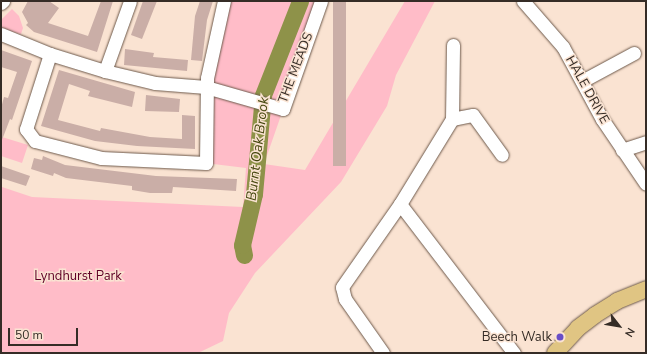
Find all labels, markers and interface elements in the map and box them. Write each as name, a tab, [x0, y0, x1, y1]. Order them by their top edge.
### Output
street label: THE MEADS	[275, 31, 317, 105]
street label: HALE DRIVE	[562, 53, 612, 127]
water label: Burnt Oak Brook	[243, 96, 273, 202]
park label: Lyndhurst Park	[34, 268, 122, 284]
north arrow	[599, 306, 639, 346]
scale bar	[10, 320, 80, 346]
text: N	[621, 325, 638, 340]
text: 50 m	[15, 327, 43, 343]
place label: Beech Walk	[482, 329, 552, 345]
marker: Beech Walk	[555, 332, 565, 342]

